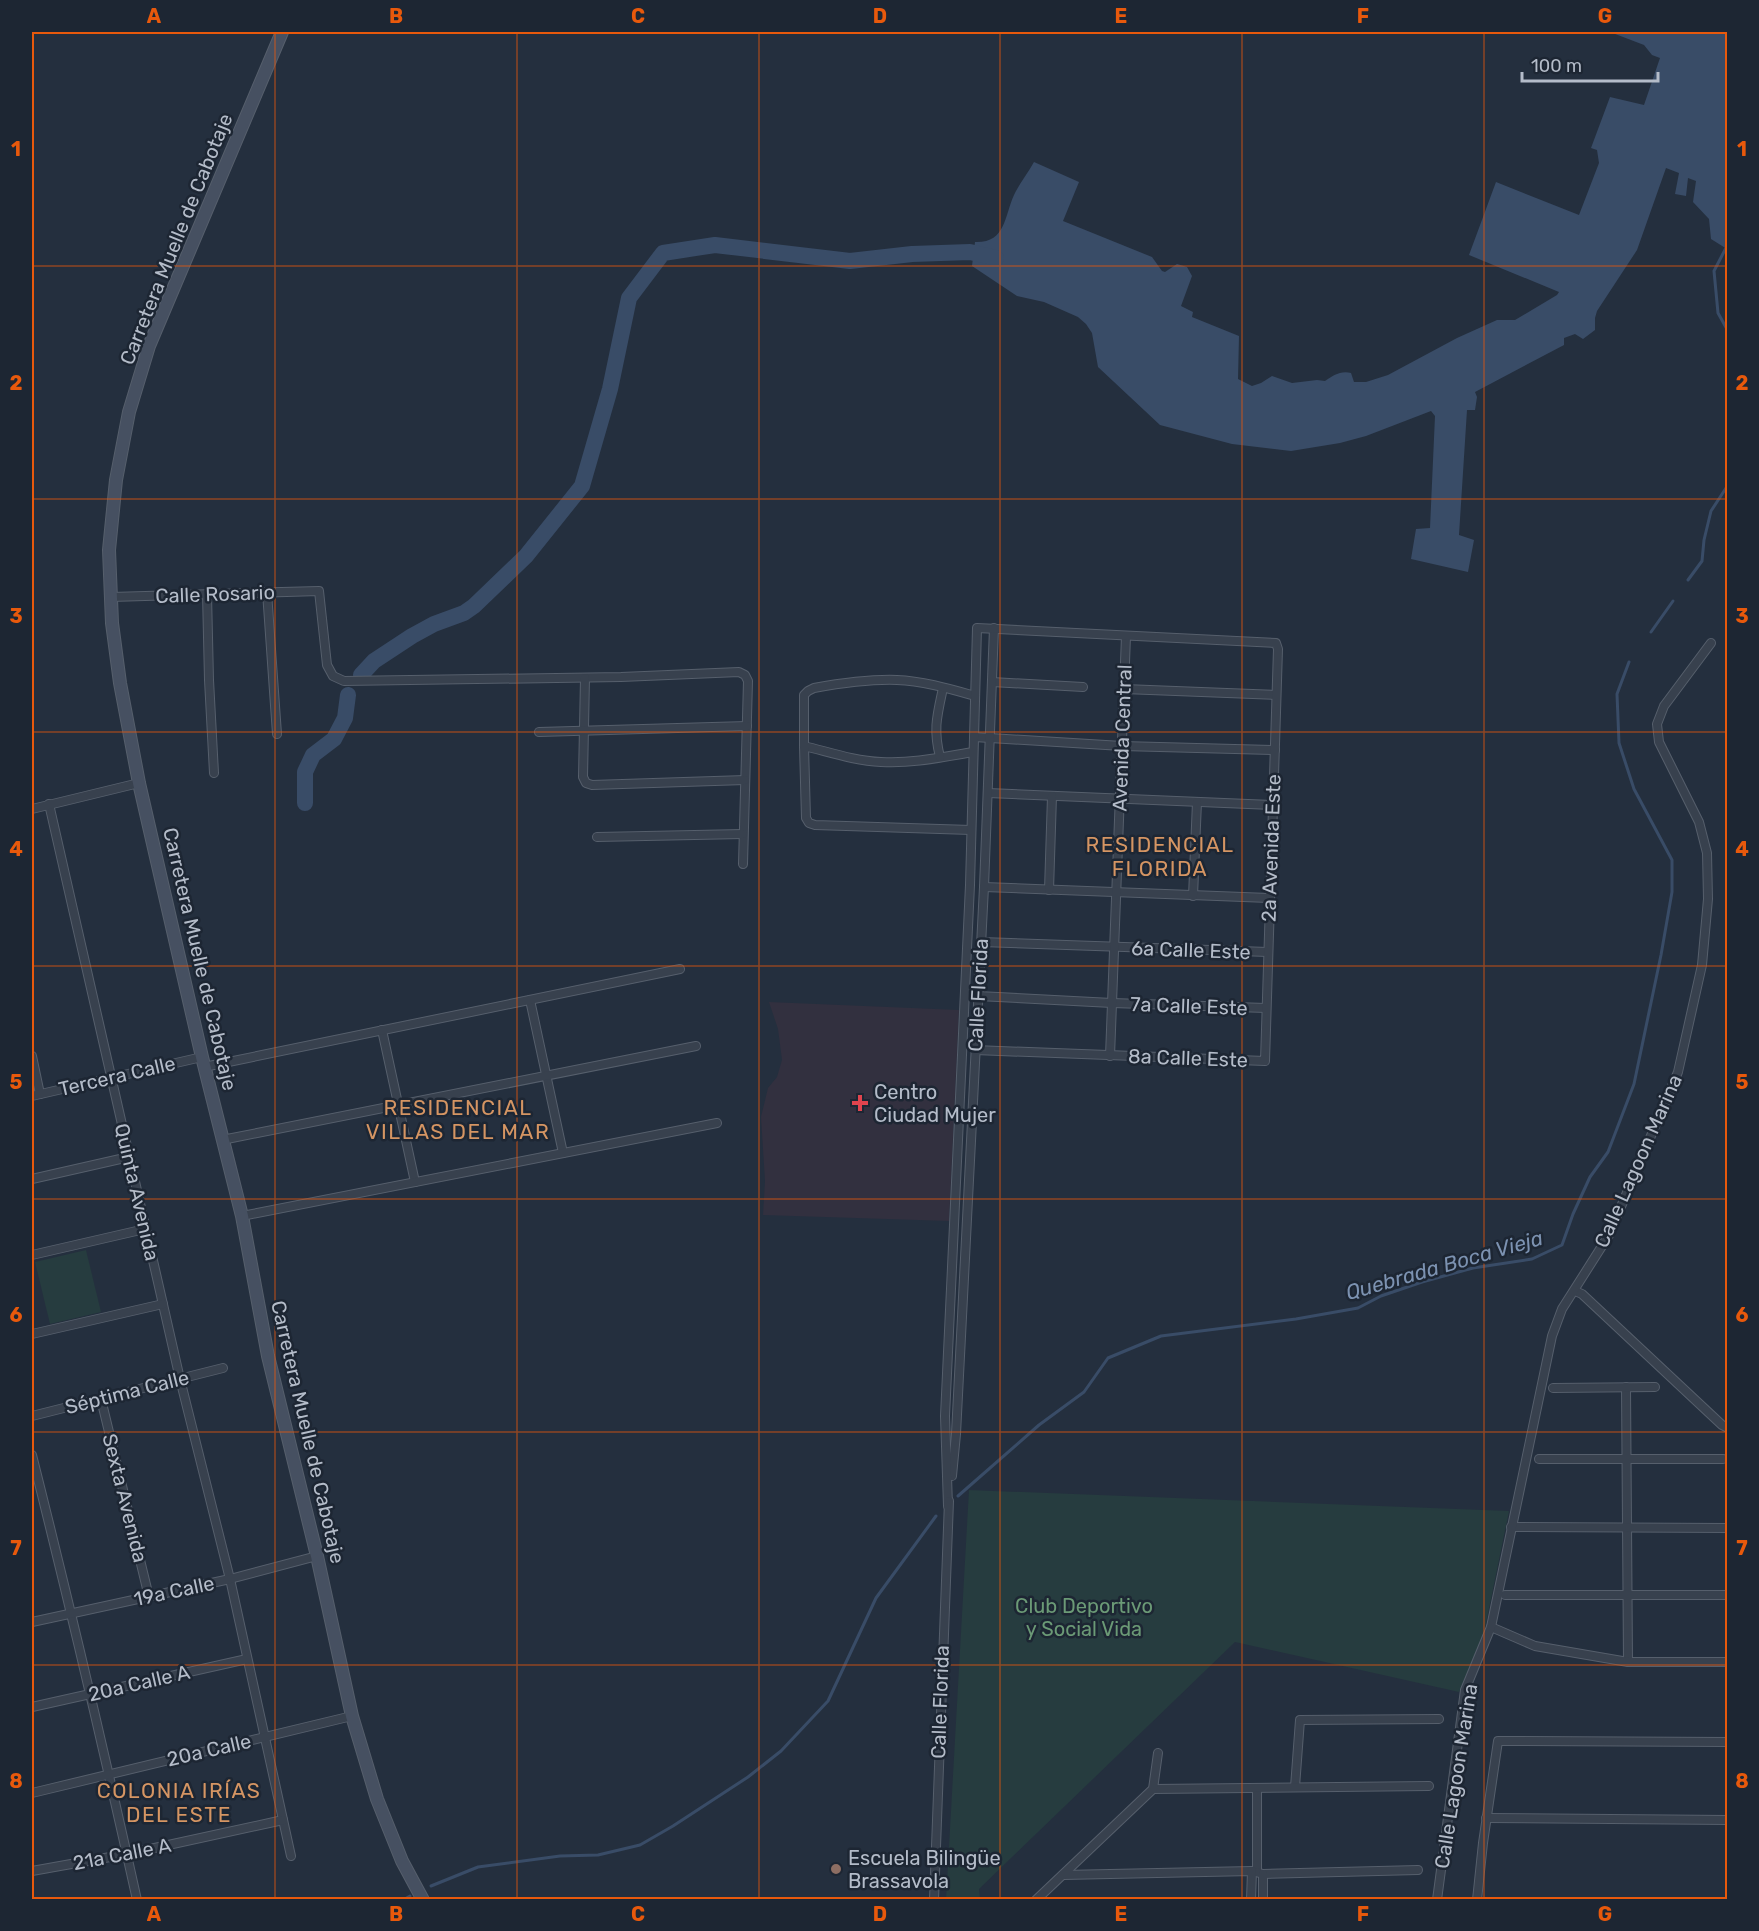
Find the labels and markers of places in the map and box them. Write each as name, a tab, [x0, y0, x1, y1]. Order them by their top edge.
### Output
place label: Centro Ciudad Mujer	[874, 1080, 996, 1127]
marker: Centro Ciudad Mujer	[851, 1094, 869, 1112]
place label: Escuela Bilingüe Brassavola	[848, 1846, 1001, 1893]
marker: Escuela Bilingüe Brassavola	[829, 1862, 843, 1876]

